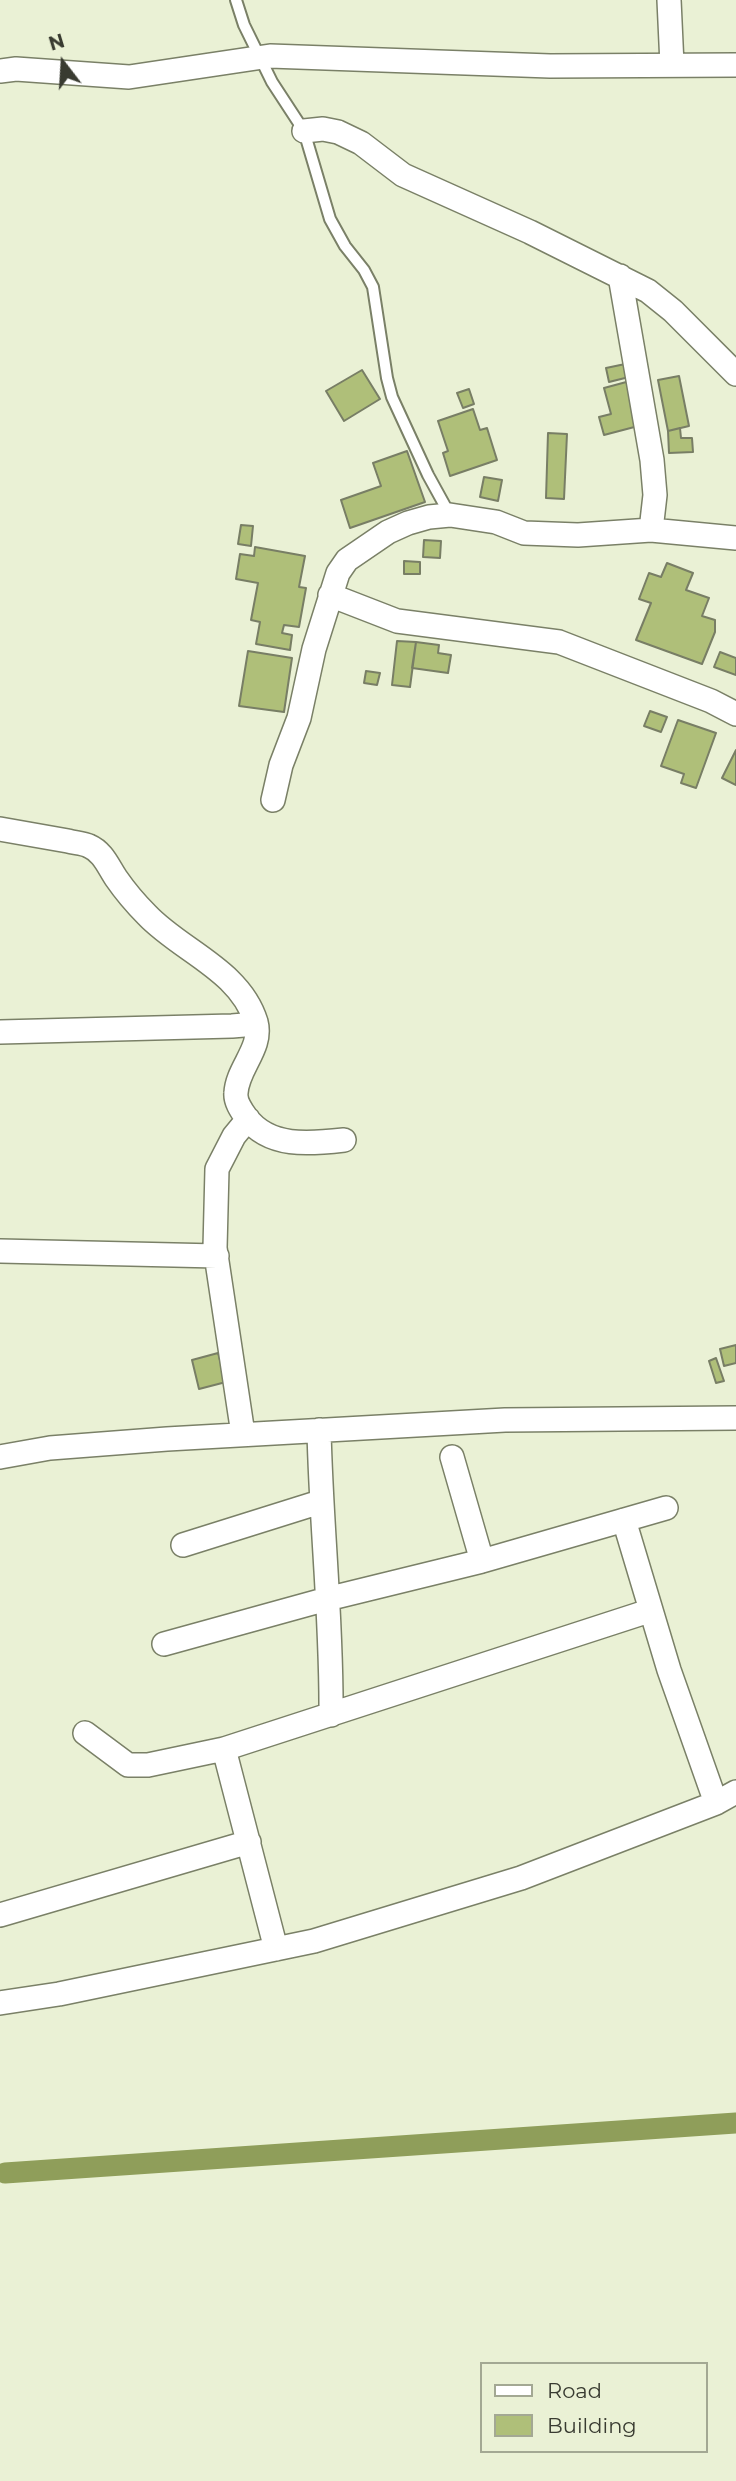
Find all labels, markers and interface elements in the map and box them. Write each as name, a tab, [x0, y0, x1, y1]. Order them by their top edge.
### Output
north arrow	[28, 28, 98, 98]
text: N	[46, 29, 67, 56]
legend	[480, 2362, 708, 2453]
text: Road	[547, 2378, 602, 2403]
text: Building	[547, 2413, 637, 2438]

